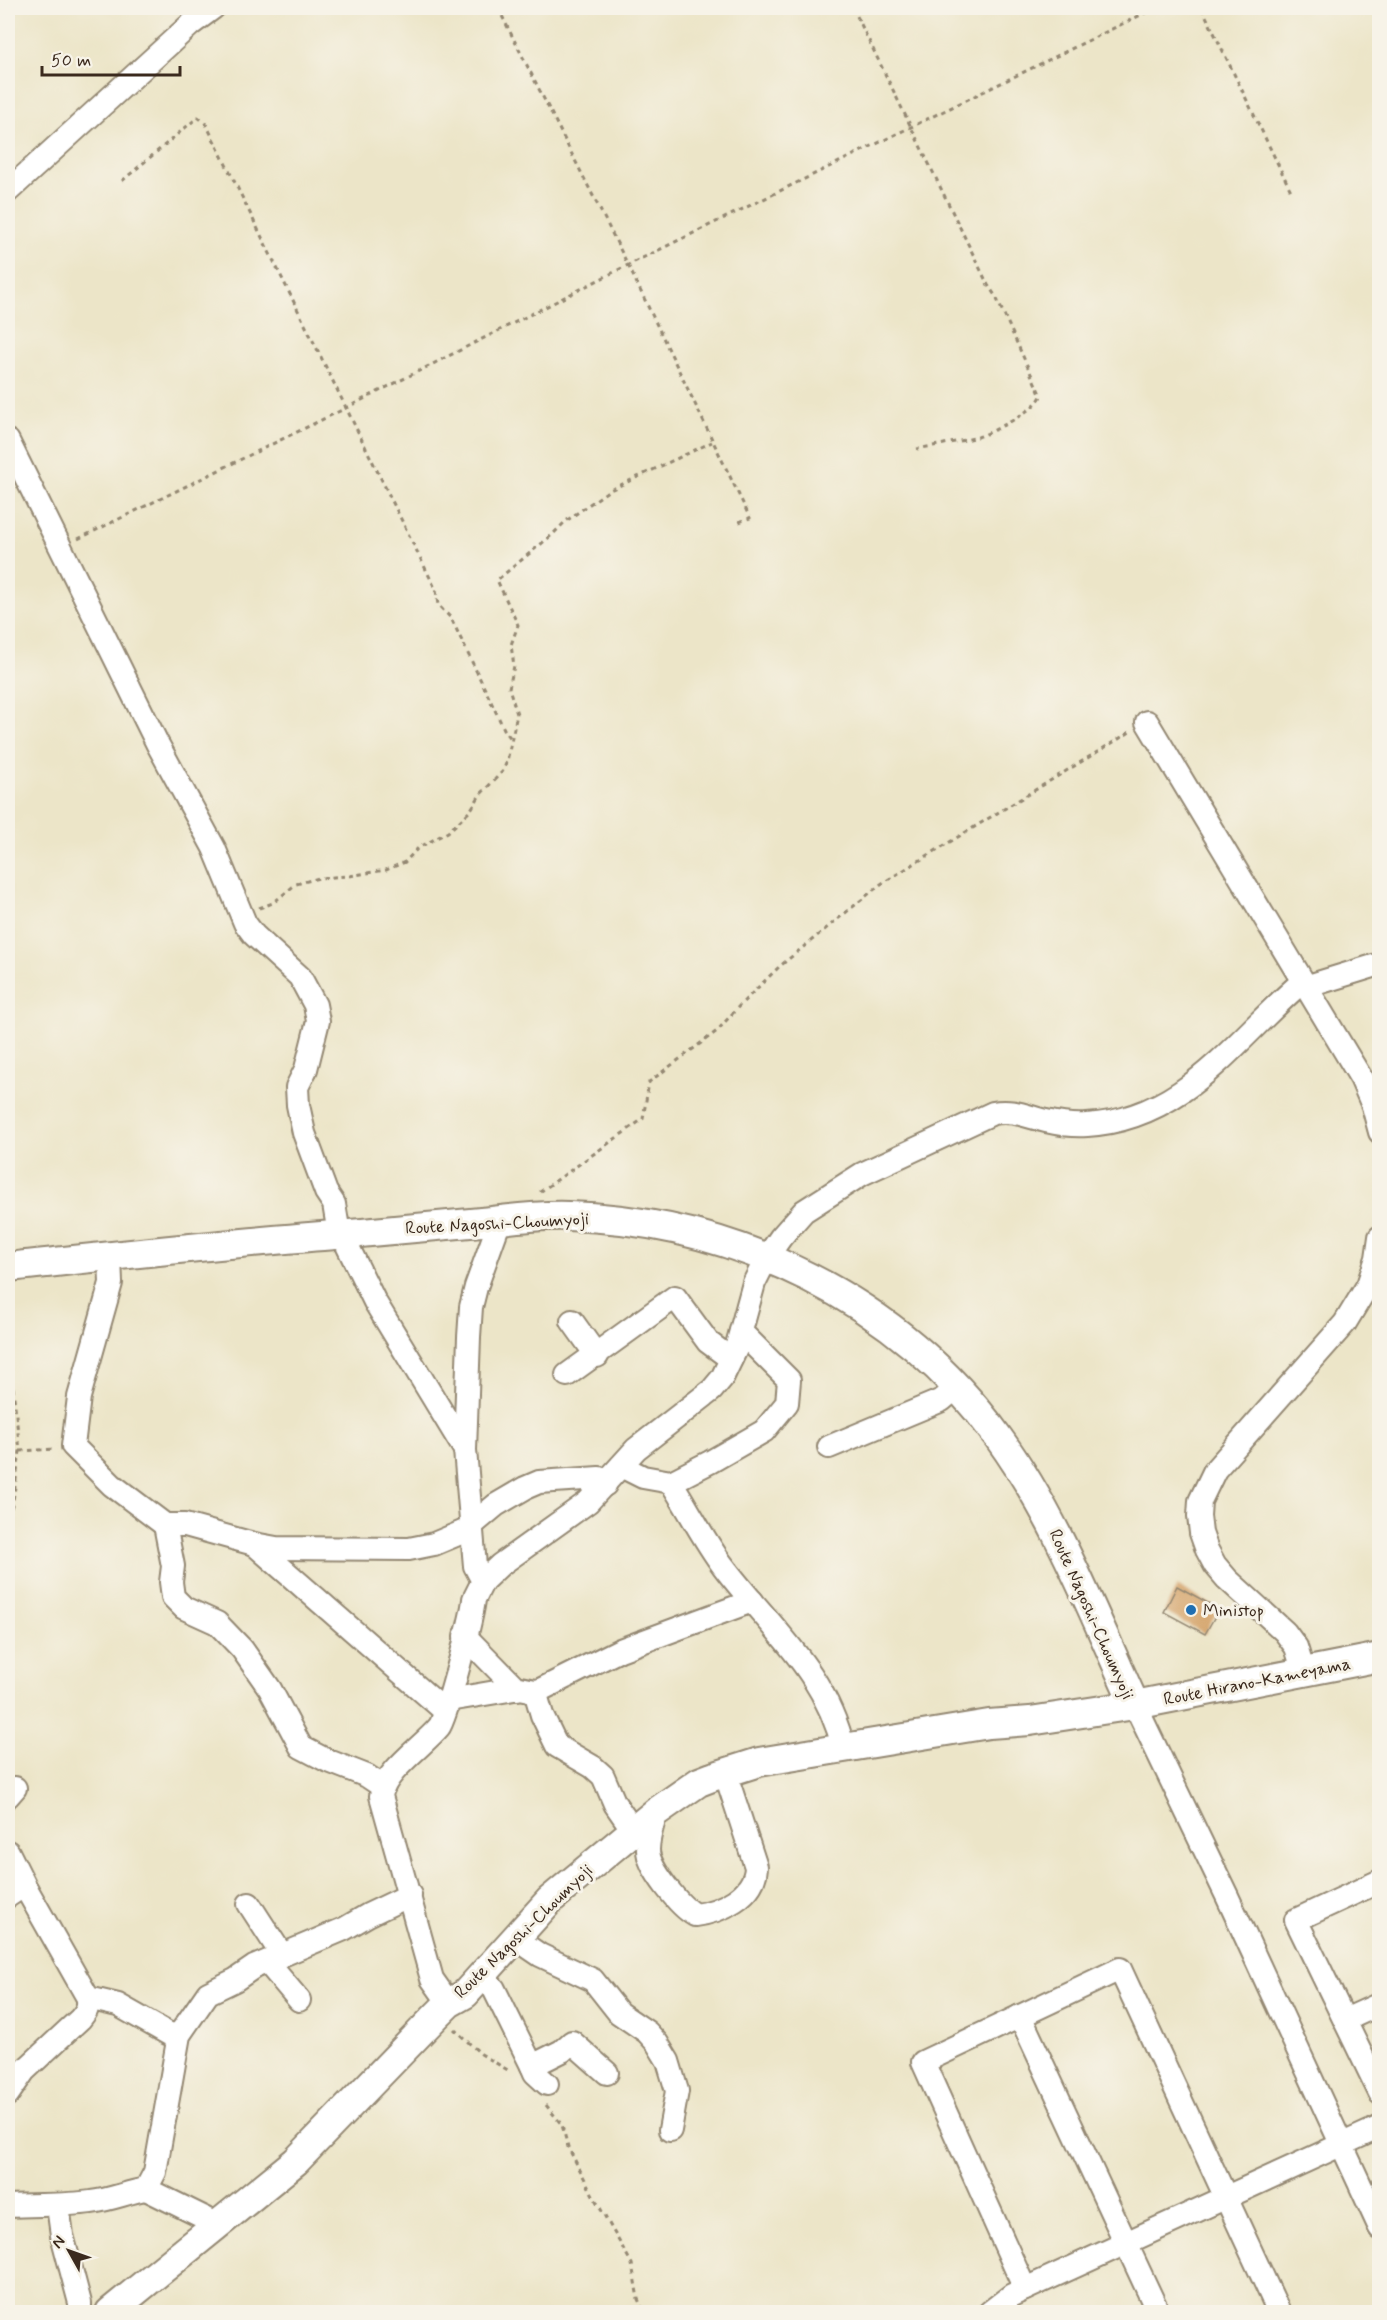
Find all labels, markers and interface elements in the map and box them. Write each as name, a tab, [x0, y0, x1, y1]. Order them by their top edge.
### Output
scale bar	[42, 39, 180, 77]
text: 50 m	[51, 49, 91, 73]
street label: Route Nagoshi-Choumyoji	[405, 1207, 590, 1241]
street label: Route Nagoshi-Choumyoji	[1043, 1525, 1139, 1703]
place label: Ministop	[1203, 1599, 1264, 1623]
marker: Ministop	[1184, 1603, 1198, 1617]
street label: Route Hirano-Kameyama	[1162, 1652, 1353, 1712]
street label: Route Nagoshi-Choumyoji	[449, 1859, 598, 2004]
north arrow	[39, 2221, 99, 2281]
text: N	[47, 2231, 70, 2253]

